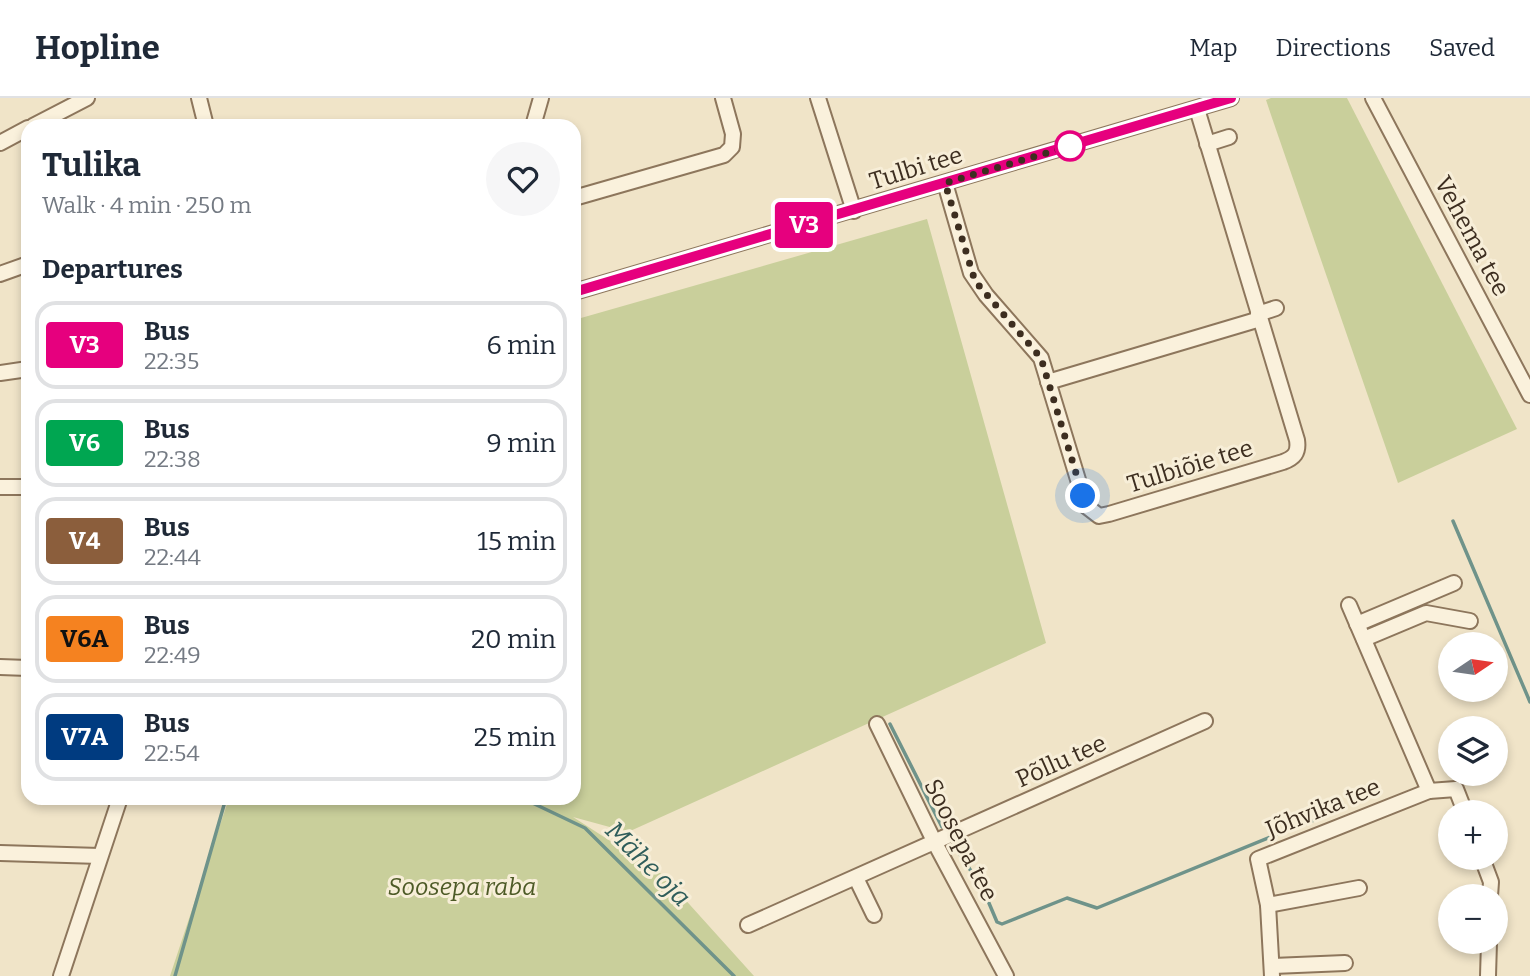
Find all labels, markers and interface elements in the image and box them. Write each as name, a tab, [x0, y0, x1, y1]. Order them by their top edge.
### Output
text: Hopline	[35, 28, 160, 68]
text: Map	[1189, 34, 1238, 62]
text: Directions	[1276, 34, 1391, 62]
text: Saved	[1429, 34, 1495, 62]
unlabelled marker	[1055, 131, 1085, 161]
street label: Tulbi tee	[866, 141, 966, 195]
button: heart	[486, 142, 560, 216]
text: Tulika	[42, 145, 141, 185]
street label: Vehema tee	[1429, 171, 1515, 301]
text: Walk · 4 min · 250 m	[42, 191, 251, 219]
line badge: V3	[772, 202, 836, 248]
text: V3	[789, 211, 819, 239]
text: Departures	[42, 254, 183, 285]
text: Bus	[144, 316, 190, 347]
text: 6 min	[487, 330, 556, 361]
text: V3	[69, 331, 100, 359]
text: 22:35	[144, 347, 199, 375]
text: Bus	[144, 414, 190, 445]
text: 9 min	[487, 428, 556, 459]
text: V6	[69, 429, 100, 457]
street label: Tulbiõie tee	[1124, 434, 1256, 498]
text: 22:38	[144, 445, 201, 473]
your location	[1065, 478, 1100, 513]
text: Bus	[144, 512, 190, 543]
text: 15 min	[477, 526, 556, 557]
text: V4	[69, 527, 100, 555]
text: 22:44	[144, 543, 201, 571]
text: Bus	[144, 610, 190, 641]
text: 20 min	[471, 624, 556, 655]
text: V6A	[60, 625, 109, 653]
north arrow	[1438, 632, 1508, 702]
map controls	[1438, 632, 1508, 954]
text: 22:49	[144, 641, 201, 669]
text: Bus	[144, 708, 190, 739]
button: layers	[1438, 716, 1508, 786]
text: 25 min	[474, 722, 556, 753]
text: V7A	[61, 723, 108, 751]
street label: Põllu tee	[1012, 729, 1110, 793]
text: 22:54	[144, 739, 200, 767]
street label: Jõhvika tee	[1261, 772, 1384, 844]
street label: Soosepa tee	[918, 774, 1004, 906]
button: +	[1438, 800, 1508, 870]
water label: Mähe oja	[599, 815, 697, 913]
park label: Soosepa raba	[388, 873, 536, 901]
button: −	[1438, 884, 1508, 954]

